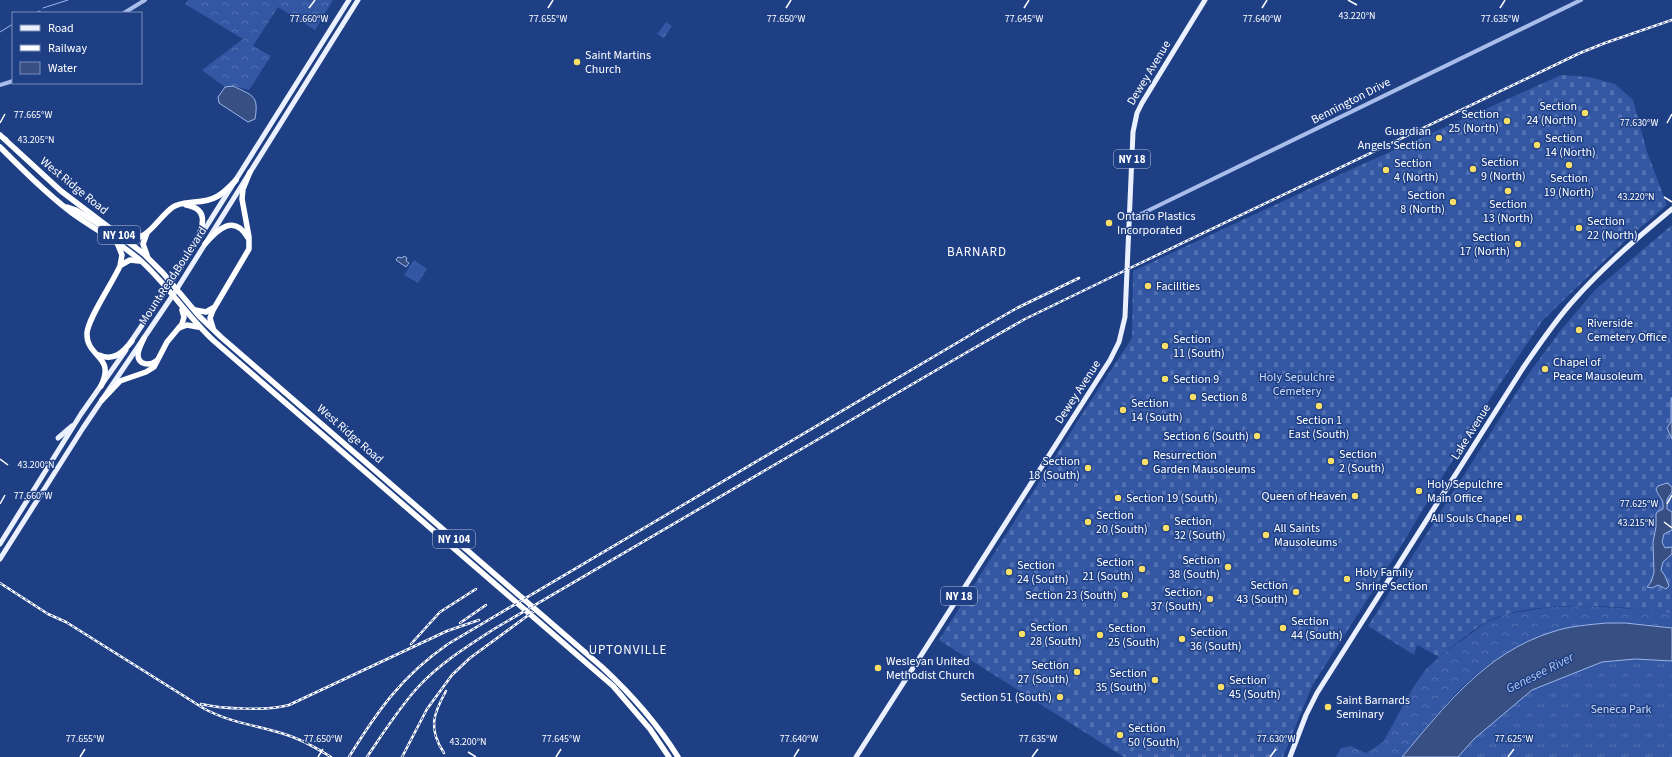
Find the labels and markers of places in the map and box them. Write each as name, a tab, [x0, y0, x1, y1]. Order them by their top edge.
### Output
place label: Saint Martins Church	[585, 47, 651, 78]
marker: Saint Martins Church	[572, 57, 582, 67]
place label: Section 24 (North)	[1526, 98, 1577, 129]
place label: Section 25 (North)	[1448, 106, 1499, 137]
marker: Section 24 (North)	[1580, 108, 1590, 118]
marker: Section 25 (North)	[1502, 116, 1512, 126]
place label: Guardian Angels Section	[1358, 123, 1431, 154]
place label: Section 14 (North)	[1545, 130, 1596, 161]
marker: Guardian Angels Section	[1434, 133, 1444, 143]
marker: Section 14 (North)	[1532, 140, 1542, 150]
place label: Section 9 (North)	[1481, 154, 1526, 185]
place label: Section 4 (North)	[1394, 155, 1439, 186]
marker: Section 19 (North)	[1564, 160, 1574, 170]
marker: Section 9 (North)	[1468, 164, 1478, 174]
marker: Section 4 (North)	[1381, 165, 1391, 175]
place label: Section 19 (North)	[1544, 170, 1594, 201]
marker: Section 13 (North)	[1503, 186, 1513, 196]
place label: Section 8 (North)	[1400, 187, 1445, 218]
place label: Section 13 (North)	[1483, 196, 1533, 227]
marker: Section 8 (North)	[1448, 197, 1458, 207]
place label: Ontario Plastics Incorporated	[1117, 208, 1196, 239]
place label: Section 22 (North)	[1587, 213, 1638, 244]
marker: Ontario Plastics Incorporated	[1104, 218, 1114, 228]
marker: Section 22 (North)	[1574, 223, 1584, 233]
place label: Section 17 (North)	[1459, 229, 1510, 260]
marker: Section 17 (North)	[1513, 239, 1523, 249]
place label: Facilities	[1156, 278, 1200, 295]
marker: Facilities	[1143, 281, 1153, 291]
place label: Riverside Cemetery Office	[1587, 315, 1667, 346]
marker: Riverside Cemetery Office	[1574, 325, 1584, 335]
place label: Section 11 (South)	[1173, 331, 1225, 362]
marker: Section 11 (South)	[1160, 341, 1170, 351]
place label: Chapel of Peace Mausoleum	[1553, 354, 1643, 385]
marker: Chapel of Peace Mausoleum	[1540, 364, 1550, 374]
place label: Section 9	[1173, 371, 1219, 388]
marker: Section 9	[1160, 374, 1170, 384]
place label: Section 8	[1201, 389, 1247, 406]
marker: Section 8	[1188, 392, 1198, 402]
place label: Section 14 (South)	[1131, 395, 1183, 426]
marker: Section 1 East (South)	[1314, 401, 1324, 411]
marker: Section 14 (South)	[1118, 405, 1128, 415]
place label: Section 1 East (South)	[1289, 412, 1349, 443]
place label: Section 6 (South)	[1163, 428, 1249, 445]
marker: Section 6 (South)	[1252, 431, 1262, 441]
place label: Section 2 (South)	[1339, 446, 1385, 477]
place label: Resurrection Garden Mausoleums	[1153, 447, 1255, 478]
place label: Section 18 (South)	[1028, 453, 1080, 484]
marker: Section 2 (South)	[1326, 456, 1336, 466]
marker: Resurrection Garden Mausoleums	[1140, 457, 1150, 467]
marker: Section 18 (South)	[1083, 463, 1093, 473]
place label: Holy Sepulchre Main Office	[1427, 476, 1503, 507]
marker: Holy Sepulchre Main Office	[1414, 486, 1424, 496]
place label: Queen of Heaven	[1262, 488, 1347, 505]
place label: Section 19 (South)	[1126, 490, 1218, 507]
marker: Queen of Heaven	[1350, 491, 1360, 501]
marker: Section 19 (South)	[1113, 493, 1123, 503]
place label: Section 20 (South)	[1096, 507, 1148, 538]
place label: All Souls Chapel	[1431, 510, 1511, 527]
place label: Section 32 (South)	[1174, 513, 1226, 544]
marker: All Souls Chapel	[1514, 513, 1524, 523]
marker: Section 20 (South)	[1083, 517, 1093, 527]
place label: All Saints Mausoleums	[1274, 520, 1337, 551]
marker: Section 32 (South)	[1161, 523, 1171, 533]
marker: All Saints Mausoleums	[1261, 530, 1271, 540]
place label: Section 38 (South)	[1168, 552, 1220, 583]
place label: Section 21 (South)	[1082, 554, 1134, 585]
place label: Section 24 (South)	[1017, 557, 1069, 588]
marker: Section 38 (South)	[1223, 562, 1233, 572]
marker: Section 21 (South)	[1137, 564, 1147, 574]
place label: Holy Family Shrine Section	[1355, 564, 1428, 595]
marker: Section 24 (South)	[1004, 567, 1014, 577]
marker: Holy Family Shrine Section	[1342, 574, 1352, 584]
place label: Section 43 (South)	[1236, 577, 1288, 608]
place label: Section 37 (South)	[1150, 584, 1202, 615]
place label: Section 23 (South)	[1025, 587, 1117, 604]
marker: Section 43 (South)	[1291, 587, 1301, 597]
marker: Section 23 (South)	[1120, 590, 1130, 600]
marker: Section 37 (South)	[1205, 594, 1215, 604]
place label: Section 44 (South)	[1291, 613, 1343, 644]
place label: Section 28 (South)	[1030, 619, 1082, 650]
place label: Section 25 (South)	[1108, 620, 1160, 651]
marker: Section 44 (South)	[1278, 623, 1288, 633]
place label: Section 36 (South)	[1190, 624, 1242, 655]
marker: Section 28 (South)	[1017, 629, 1027, 639]
marker: Section 25 (South)	[1095, 630, 1105, 640]
marker: Section 36 (South)	[1177, 634, 1187, 644]
place label: Wesleyan United Methodist Church	[886, 653, 974, 684]
place label: Section 27 (South)	[1017, 657, 1069, 688]
marker: Wesleyan United Methodist Church	[873, 663, 883, 673]
place label: Section 35 (South)	[1095, 665, 1147, 696]
marker: Section 27 (South)	[1072, 667, 1082, 677]
place label: Section 45 (South)	[1229, 672, 1281, 703]
marker: Section 35 (South)	[1150, 675, 1160, 685]
marker: Section 45 (South)	[1216, 682, 1226, 692]
place label: Section 51 (South)	[960, 689, 1052, 706]
marker: Section 51 (South)	[1055, 692, 1065, 702]
place label: Saint Barnards Seminary	[1336, 692, 1410, 723]
marker: Saint Barnards Seminary	[1323, 702, 1333, 712]
place label: Section 50 (South)	[1128, 720, 1180, 751]
marker: Section 50 (South)	[1115, 730, 1125, 740]

